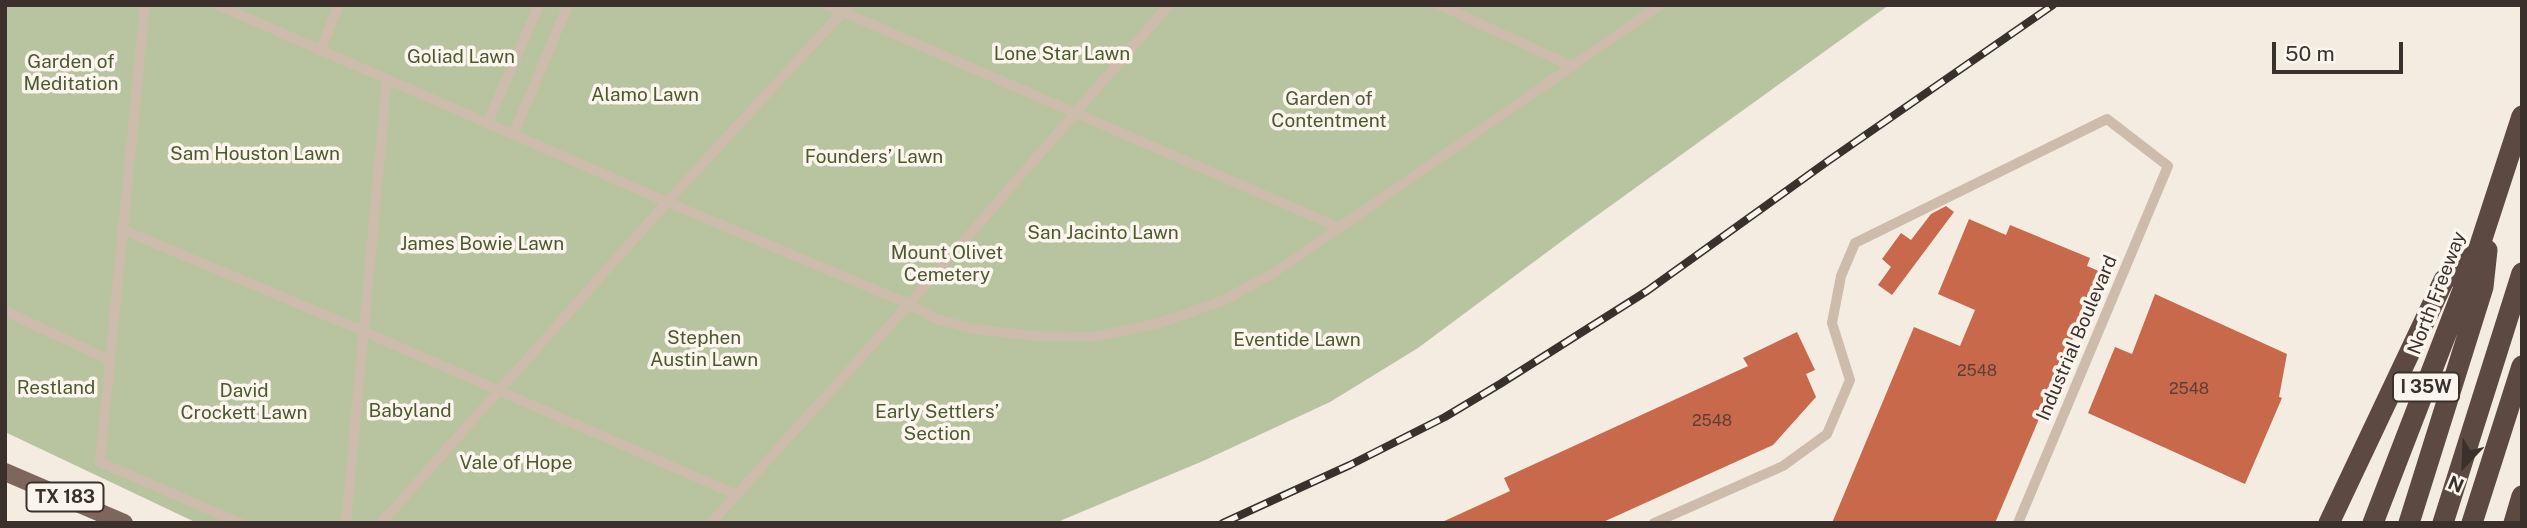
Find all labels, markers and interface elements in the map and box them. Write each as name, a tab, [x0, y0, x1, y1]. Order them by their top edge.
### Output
scale bar	[2275, 28, 2406, 72]
text: 50 m	[2285, 41, 2335, 66]
park label: Lone Star Lawn	[994, 43, 1130, 65]
park label: Goliad Lawn	[407, 46, 515, 68]
park label: Garden of Meditation	[24, 51, 118, 95]
park label: Alamo Lawn	[591, 84, 699, 106]
park label: Garden of Contentment	[1271, 88, 1387, 132]
park label: Sam Houston Lawn	[170, 143, 340, 165]
park label: Founders’ Lawn	[805, 146, 943, 168]
park label: San Jacinto Lawn	[1027, 222, 1179, 244]
street label: North Freeway	[2403, 228, 2471, 358]
park label: James Bowie Lawn	[400, 233, 564, 255]
park label: Mount Olivet Cemetery	[891, 242, 1003, 286]
street label: Industrial Boulevard	[2032, 252, 2122, 424]
park label: Stephen Austin Lawn	[650, 327, 758, 371]
park label: Eventide Lawn	[1233, 329, 1361, 351]
house number: 2548	[1957, 361, 1997, 381]
road number: I 35W	[2393, 372, 2459, 402]
park label: Restland	[17, 377, 95, 399]
house number: 2548	[2169, 379, 2209, 399]
park label: David Crockett Lawn	[181, 380, 307, 424]
park label: Babyland	[368, 400, 452, 422]
park label: Early Settlers’ Section	[875, 401, 999, 445]
house number: 2548	[1692, 411, 1732, 431]
north arrow	[2429, 430, 2499, 500]
park label: Vale of Hope	[460, 452, 572, 474]
text: N	[2445, 471, 2467, 497]
road number: TX 183	[27, 482, 104, 512]

